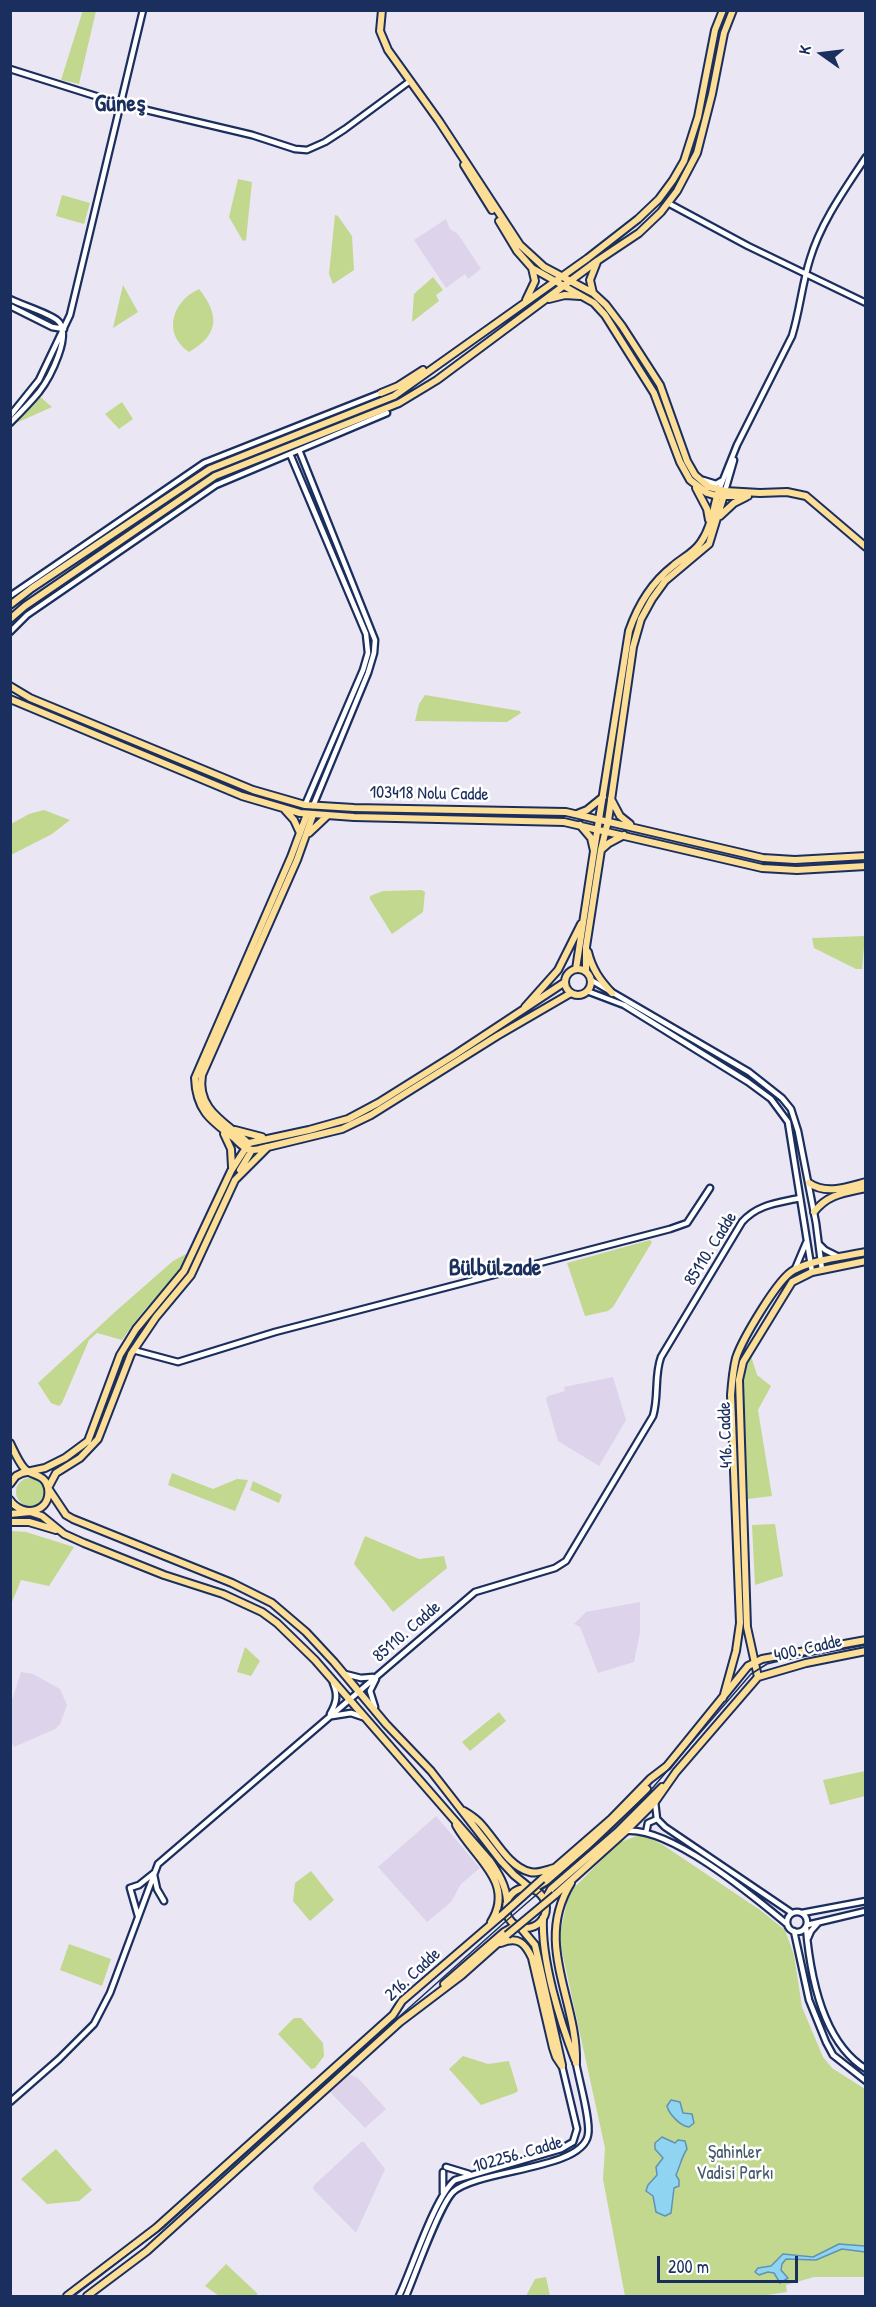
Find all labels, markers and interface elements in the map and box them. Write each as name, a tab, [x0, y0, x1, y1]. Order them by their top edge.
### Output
north arrow	[792, 24, 852, 84]
text: K	[793, 43, 816, 56]
district label: Güneş	[95, 91, 145, 119]
street label: 103418 Nolu Cadde	[369, 782, 489, 806]
street label: 85110. Cadde	[680, 1208, 742, 1290]
district label: Bülbülzade	[449, 1255, 541, 1283]
street label: 416. Cadde	[714, 1401, 738, 1469]
street label: 85110. Cadde	[369, 1597, 445, 1667]
street label: 400. Cadde	[772, 1631, 844, 1667]
street label: 216. Cadde	[381, 1944, 445, 2006]
street label: 102256. Cadde	[471, 2132, 565, 2178]
park label: Şahinler Vadisi Parkı	[696, 2142, 774, 2184]
scale bar	[660, 2244, 801, 2282]
text: 200 m	[668, 2254, 709, 2279]

